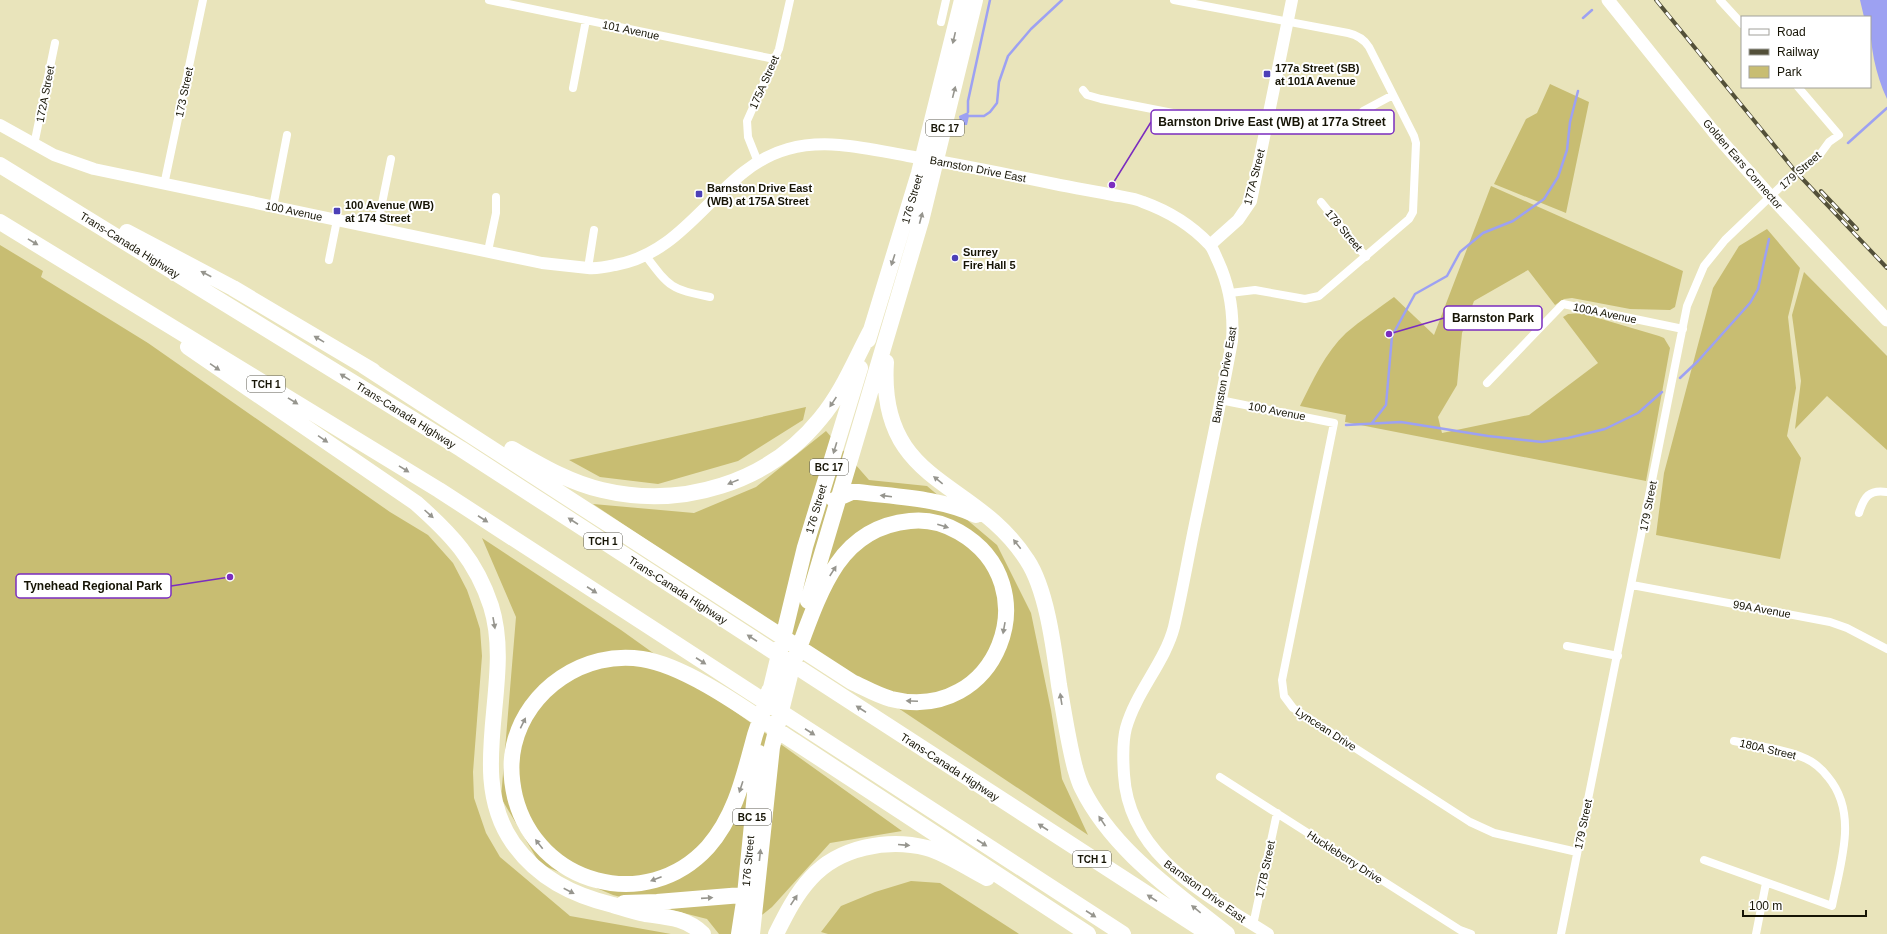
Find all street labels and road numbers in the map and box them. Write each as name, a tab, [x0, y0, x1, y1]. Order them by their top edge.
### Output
street label: 101 Avenue	[601, 18, 661, 42]
street label: 175A Street	[747, 53, 781, 111]
street label: 172A Street	[34, 65, 56, 123]
street label: 173 Street	[173, 66, 195, 118]
street label: Golden Ears Connector	[1701, 117, 1785, 212]
road number: BC 17	[926, 120, 964, 136]
street label: 177A Street	[1241, 148, 1267, 206]
street label: 179 Street	[1777, 149, 1823, 191]
street label: Barnston Drive East	[929, 154, 1027, 184]
street label: 176 Street	[899, 173, 925, 225]
street label: 100 Avenue	[264, 199, 324, 223]
street label: 178 Street	[1323, 207, 1365, 253]
street label: Trans-Canada Highway	[78, 209, 182, 281]
street label: 100A Avenue	[1572, 300, 1638, 326]
street label: Barnston Drive East	[1210, 326, 1238, 424]
road number: TCH 1	[247, 376, 285, 392]
street label: Trans-Canada Highway	[354, 379, 458, 451]
street label: 100 Avenue	[1247, 400, 1307, 422]
road number: BC 17	[810, 459, 848, 475]
street label: 179 Street	[1637, 480, 1659, 532]
street label: 176 Street	[803, 483, 829, 535]
road number: TCH 1	[584, 533, 622, 549]
street label: Trans-Canada Highway	[626, 554, 730, 627]
street label: 99A Avenue	[1732, 598, 1792, 620]
street label: Lyncean Drive	[1293, 705, 1359, 753]
street label: Trans-Canada Highway	[898, 731, 1002, 804]
street label: 180A Street	[1739, 737, 1797, 761]
street label: 179 Street	[1572, 798, 1594, 850]
road number: BC 15	[733, 809, 771, 825]
street label: Huckleberry Drive	[1305, 828, 1385, 886]
street label: 176 Street	[740, 835, 756, 887]
street label: 177B Street	[1253, 839, 1277, 899]
road number: TCH 1	[1073, 851, 1111, 867]
street label: Barnston Drive East	[1162, 857, 1248, 925]

